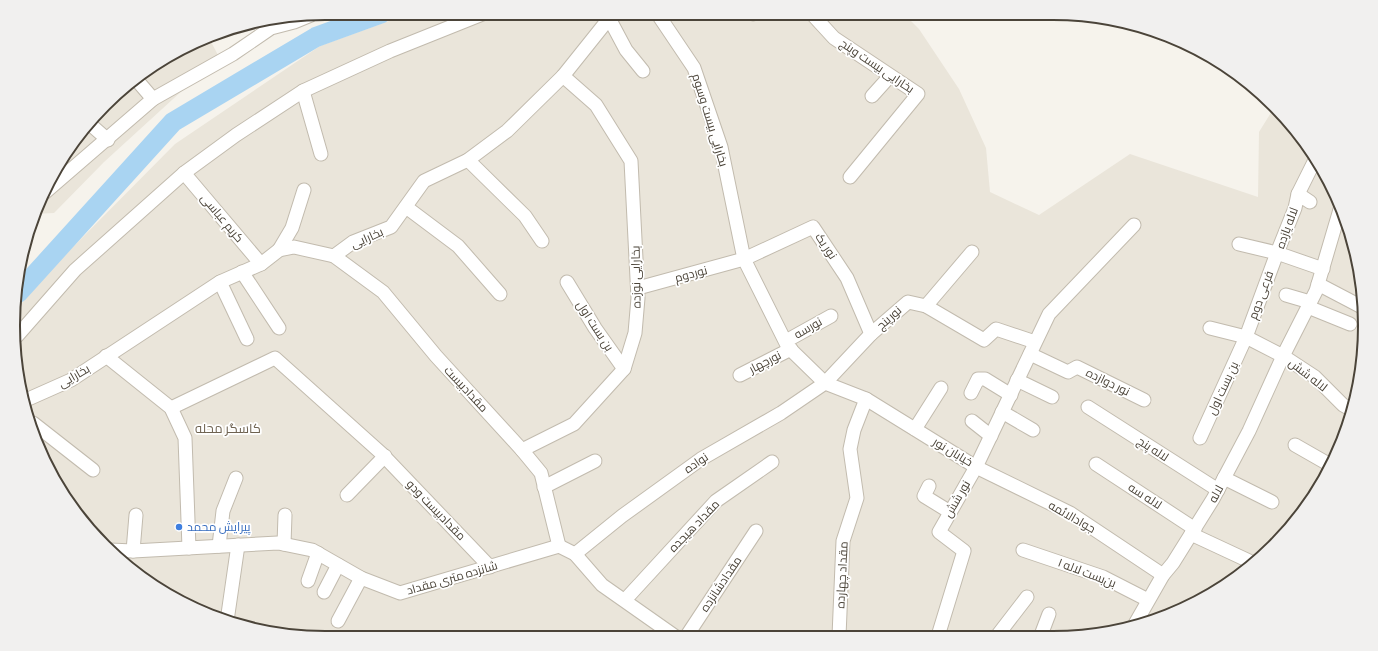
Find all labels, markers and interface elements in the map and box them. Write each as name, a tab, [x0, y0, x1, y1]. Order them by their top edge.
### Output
street label: بخارایی بیست وپنج	[836, 35, 917, 98]
street label: بخارایی بیست وسوم	[688, 71, 732, 169]
street label: کریم عباسی	[197, 190, 247, 246]
street label: لاله یازده	[1272, 205, 1301, 251]
street label: بخارایی	[348, 224, 385, 251]
street label: نور یک	[812, 230, 841, 262]
street label: بخارایی نوزده	[627, 246, 644, 308]
street label: نوردوم	[673, 262, 709, 286]
street label: فرعی دوم	[1245, 268, 1277, 322]
street label: بن بست اول	[574, 298, 617, 354]
street label: نورپنج	[873, 303, 906, 334]
street label: نورسه	[791, 314, 825, 342]
street label: نورچهار	[745, 347, 784, 378]
street label: لاله شش	[1286, 355, 1331, 394]
street label: بن بست اول	[1204, 359, 1241, 417]
street label: بخارایی	[55, 361, 92, 391]
street label: مقدادبیست	[441, 362, 492, 415]
street label: نور دوازده	[1084, 364, 1133, 399]
district label: کاسگر محله	[195, 420, 261, 436]
street label: خیابان نور	[930, 433, 976, 469]
street label: لاله پنج	[1134, 433, 1172, 466]
street label: نواده	[681, 449, 711, 476]
street label: مقدادبیست ودو	[404, 476, 469, 543]
street label: نور شش	[940, 477, 973, 520]
street label: لاله سه	[1126, 479, 1165, 511]
street label: لاله	[1205, 482, 1226, 505]
street label: مقداد هیجده	[665, 496, 722, 555]
street label: جوادالائمه	[1046, 497, 1098, 536]
place label: پیرایش محمد	[187, 519, 251, 536]
marker: پیرایش محمد	[174, 522, 184, 532]
street label: مقداد چهارده	[832, 541, 853, 609]
street label: مقدادشانزده	[697, 553, 745, 614]
street label: بن‌بست لاله ۱	[1056, 555, 1118, 591]
street label: شانزده متری مقداد	[405, 557, 499, 598]

